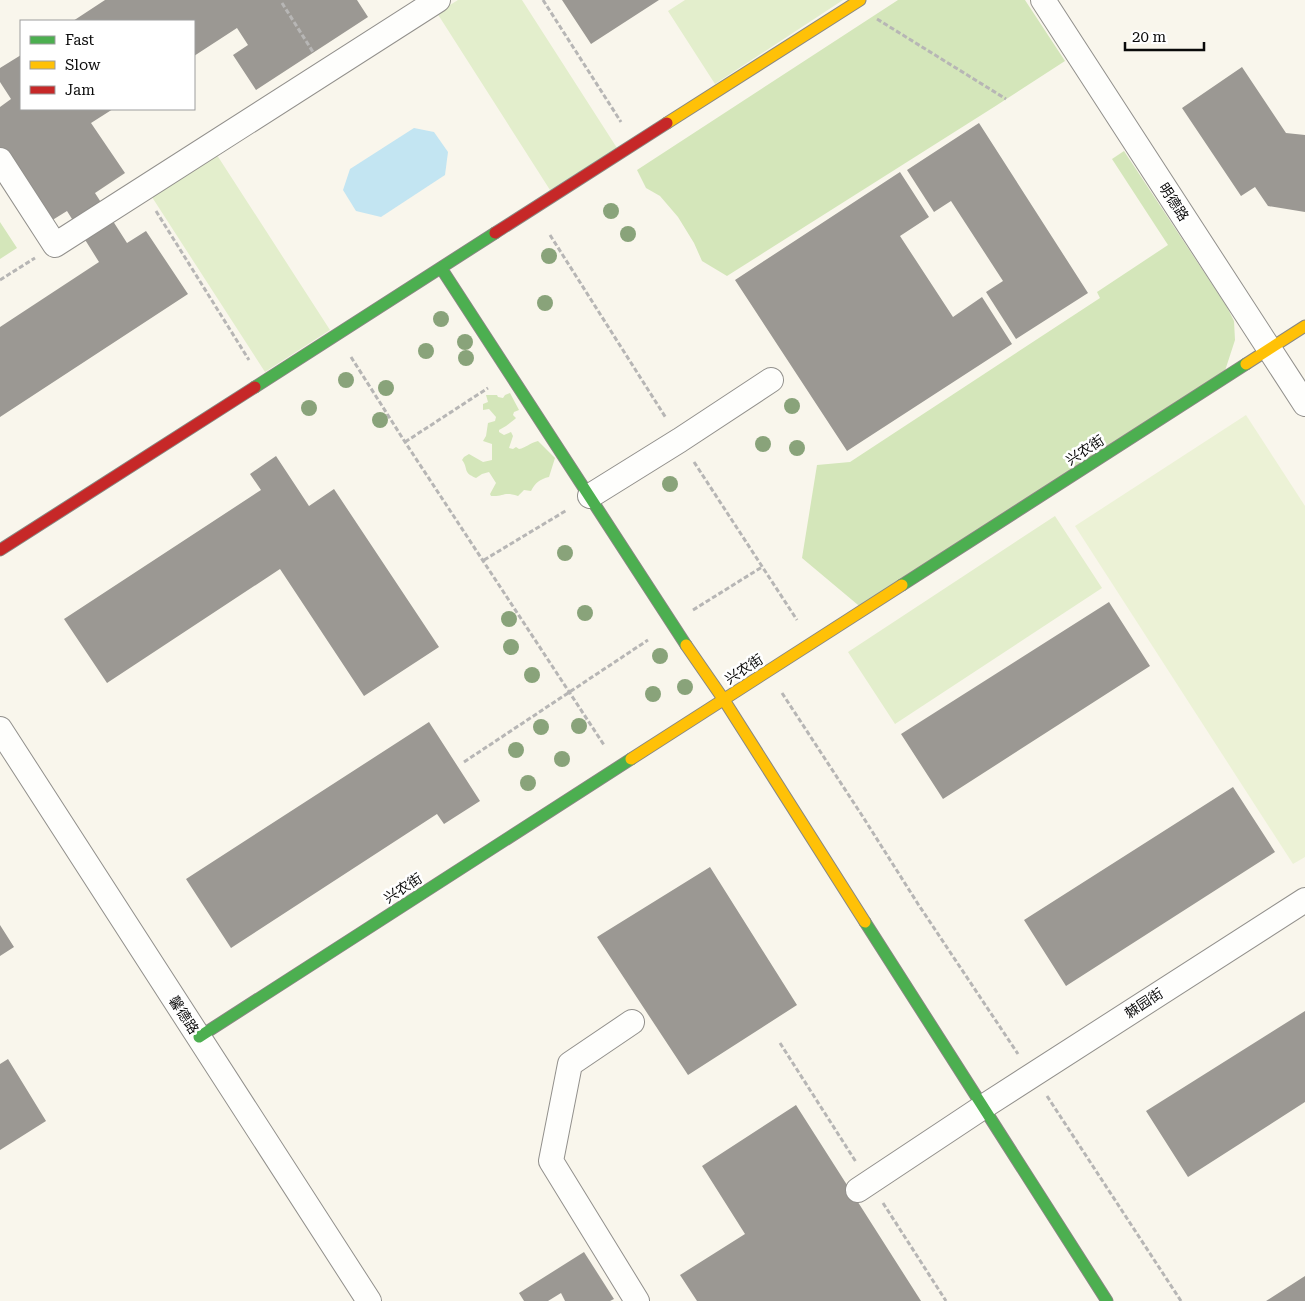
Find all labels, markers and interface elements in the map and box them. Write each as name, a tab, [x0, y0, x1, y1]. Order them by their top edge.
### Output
legend	[20, 20, 195, 110]
scale bar	[1125, 20, 1204, 52]
text: 20 m	[1132, 28, 1167, 46]
text: Fast	[65, 31, 95, 49]
text: Slow	[65, 56, 101, 74]
text: Jam	[65, 81, 95, 99]
street label: 明德路	[1156, 180, 1192, 224]
street label: 兴农街	[1063, 432, 1107, 468]
street label: 兴农街	[722, 651, 766, 687]
street label: 兴农街	[381, 870, 425, 906]
street label: 棘园街	[1122, 985, 1166, 1021]
street label: 馨德路	[166, 993, 202, 1037]

